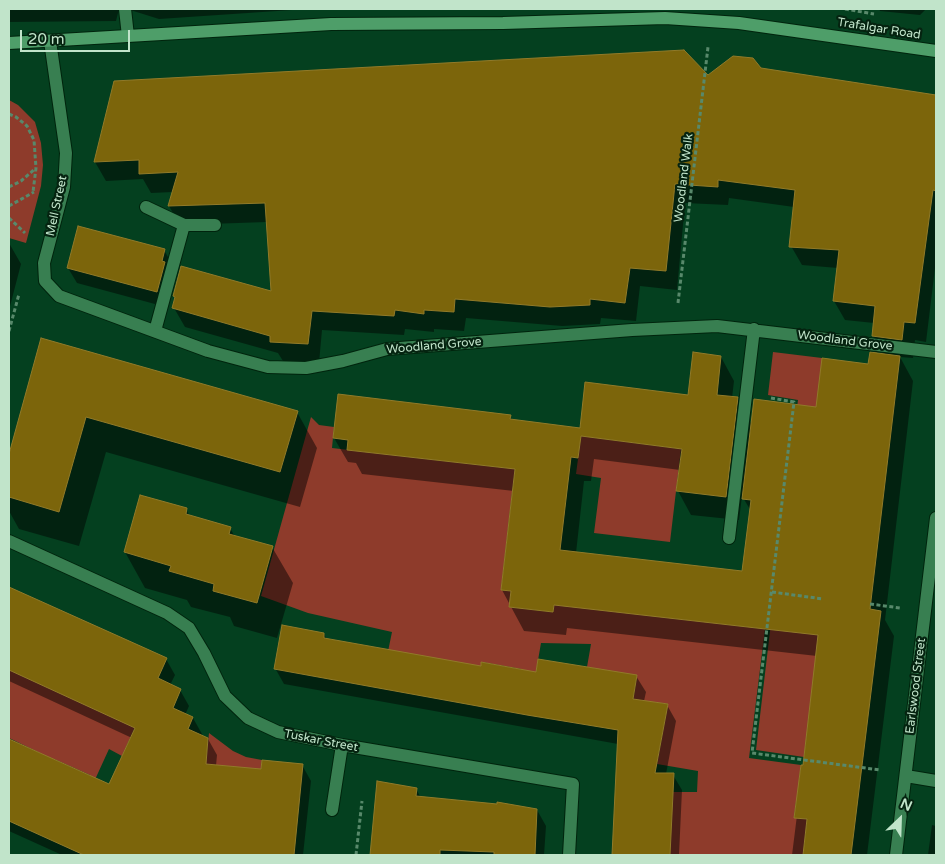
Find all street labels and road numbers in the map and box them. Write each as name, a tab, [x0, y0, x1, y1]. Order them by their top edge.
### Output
street label: Trafalgar Road	[836, 15, 922, 43]
street label: Woodland Walk	[671, 133, 697, 223]
street label: Mell Street	[44, 174, 70, 238]
street label: Woodland Grove	[797, 328, 893, 354]
street label: Woodland Grove	[386, 335, 482, 357]
street label: Earlswood Street	[903, 637, 929, 735]
street label: Tuskar Street	[283, 727, 359, 755]

